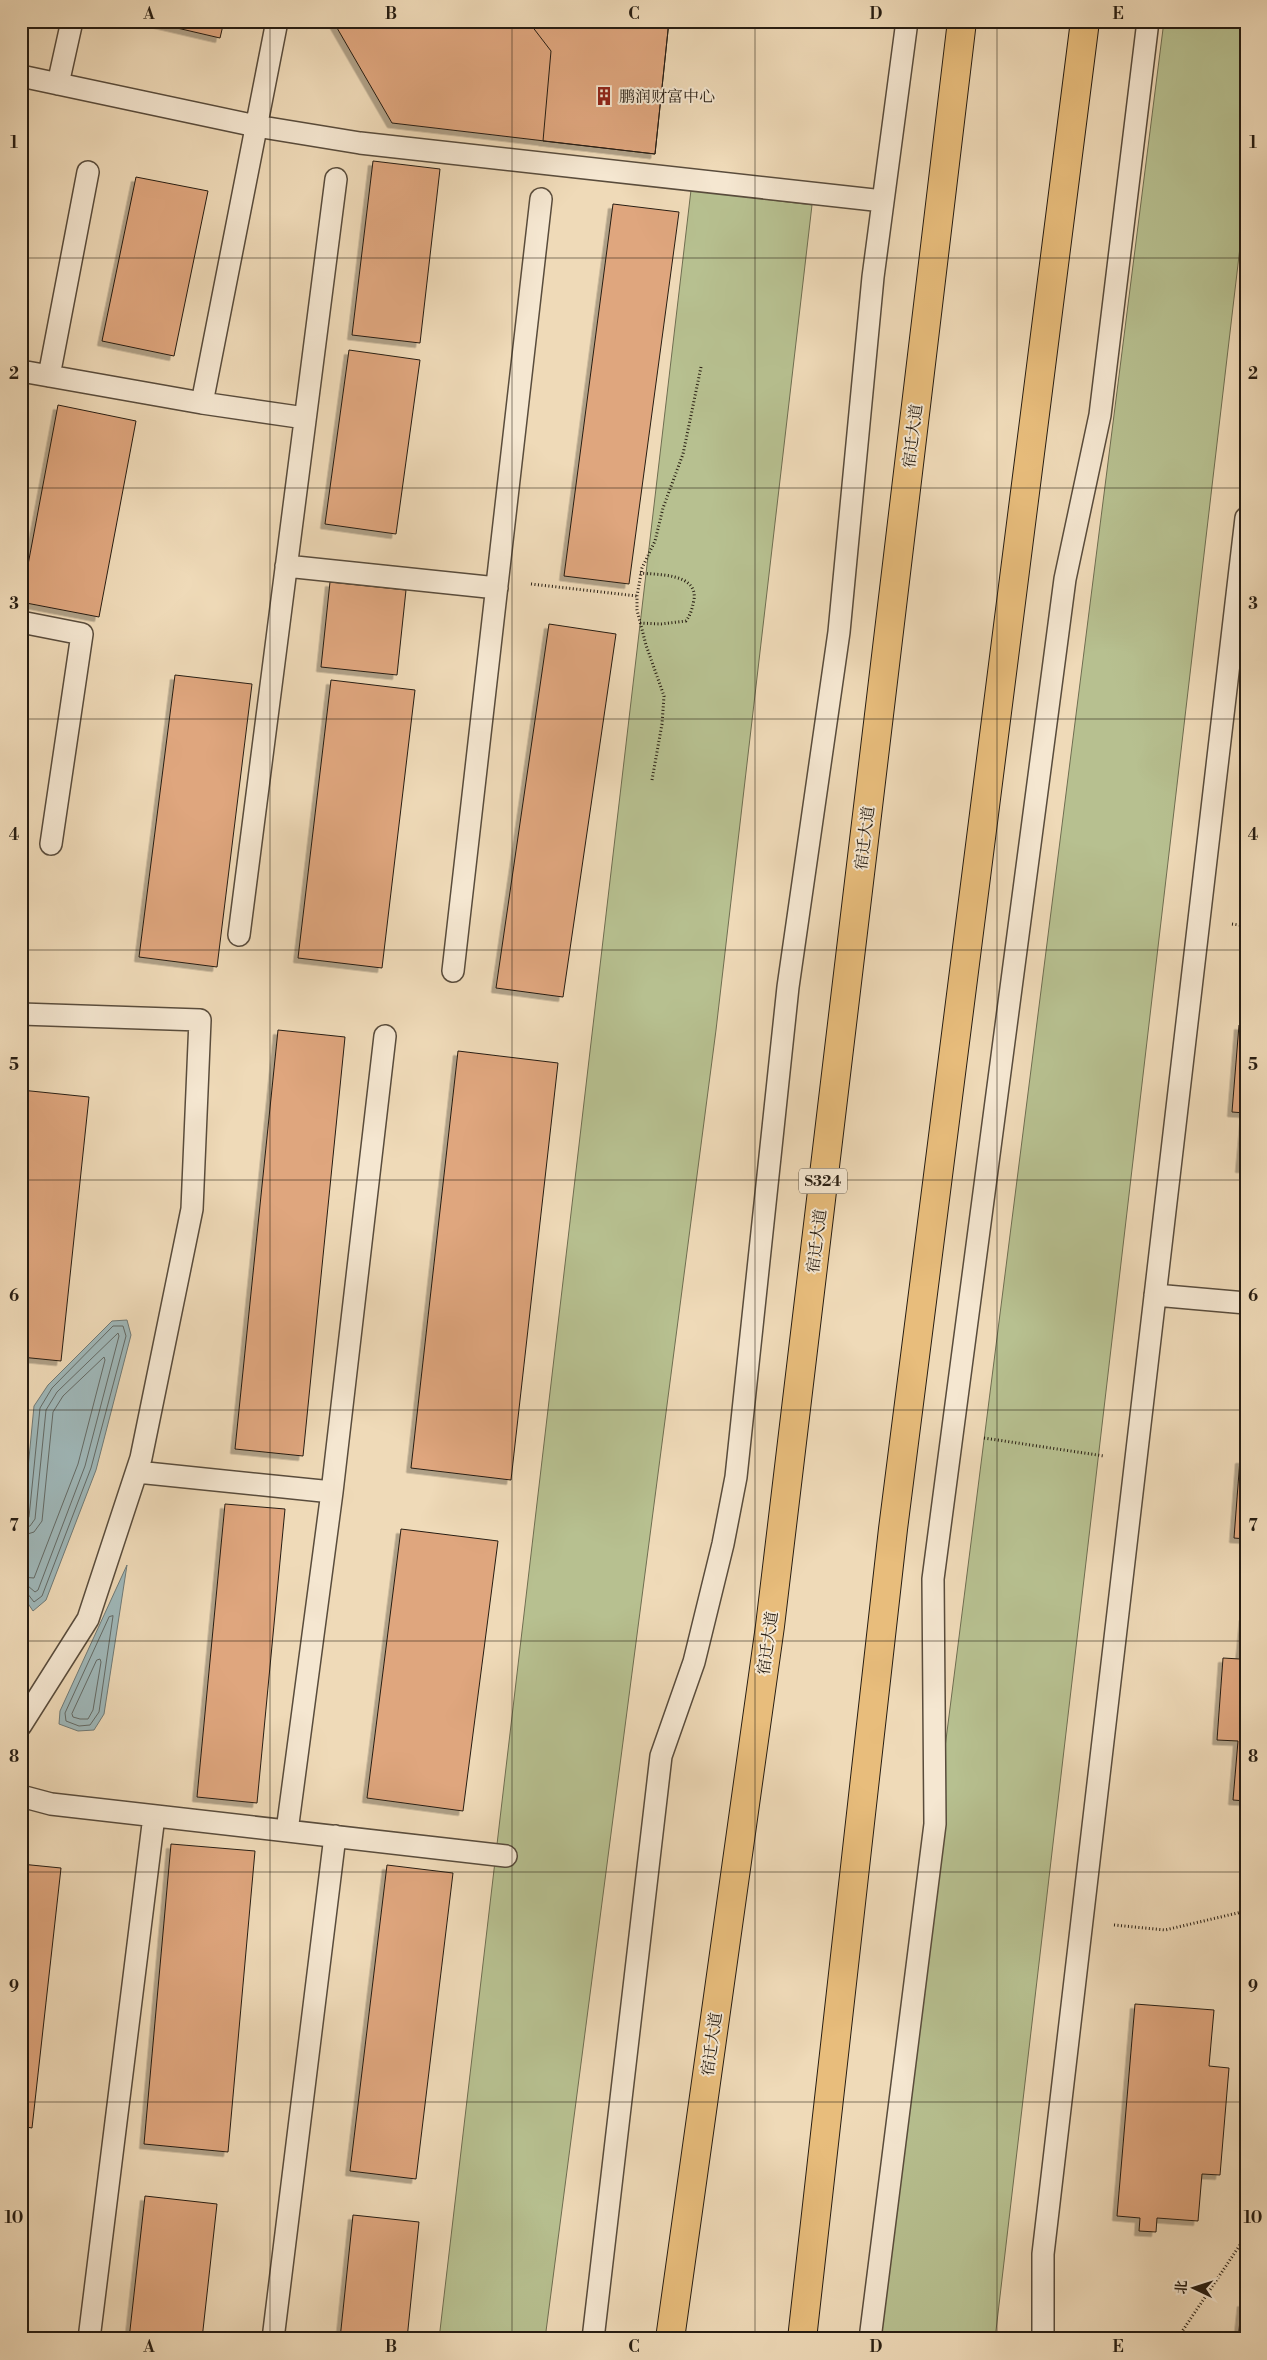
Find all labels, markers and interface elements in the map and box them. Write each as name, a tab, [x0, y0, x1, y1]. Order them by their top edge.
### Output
text: A	[142, 4, 155, 24]
text: B	[385, 4, 397, 24]
text: C	[628, 4, 640, 24]
text: D	[870, 4, 883, 24]
text: E	[1112, 4, 1124, 24]
building icon: 鹏润财富中心	[593, 85, 615, 107]
place label: 鹏润财富中心	[619, 87, 715, 107]
text: 1	[10, 133, 18, 153]
text: 1	[1249, 133, 1257, 153]
text: 2	[9, 364, 19, 384]
text: 2	[1248, 364, 1258, 384]
street label: 宿迁大道	[899, 403, 927, 469]
text: 3	[9, 594, 19, 614]
text: 3	[1248, 594, 1258, 614]
street label: 宿迁大道	[851, 805, 879, 871]
text: 4	[9, 825, 20, 845]
text: 4	[1248, 825, 1259, 845]
text: 5	[9, 1055, 19, 1075]
text: 5	[1248, 1055, 1258, 1075]
road number: S324	[799, 1168, 847, 1194]
street label: 宿迁大道	[803, 1208, 831, 1274]
text: 6	[9, 1286, 19, 1306]
text: 6	[1248, 1286, 1258, 1306]
text: 7	[9, 1516, 19, 1536]
text: 7	[1248, 1516, 1258, 1536]
street label: 宿迁大道	[754, 1610, 782, 1676]
text: 8	[9, 1747, 19, 1767]
text: 8	[1248, 1747, 1258, 1767]
text: 9	[9, 1977, 19, 1997]
text: 9	[1248, 1977, 1258, 1997]
street label: 宿迁大道	[698, 2011, 726, 2077]
text: 10	[5, 2208, 23, 2228]
text: 10	[1244, 2208, 1262, 2228]
north arrow	[1170, 2262, 1220, 2312]
text: 北	[1173, 2280, 1191, 2295]
text: A	[142, 2337, 155, 2357]
text: B	[385, 2337, 397, 2357]
text: C	[628, 2337, 640, 2357]
text: D	[870, 2337, 883, 2357]
text: E	[1112, 2337, 1124, 2357]

